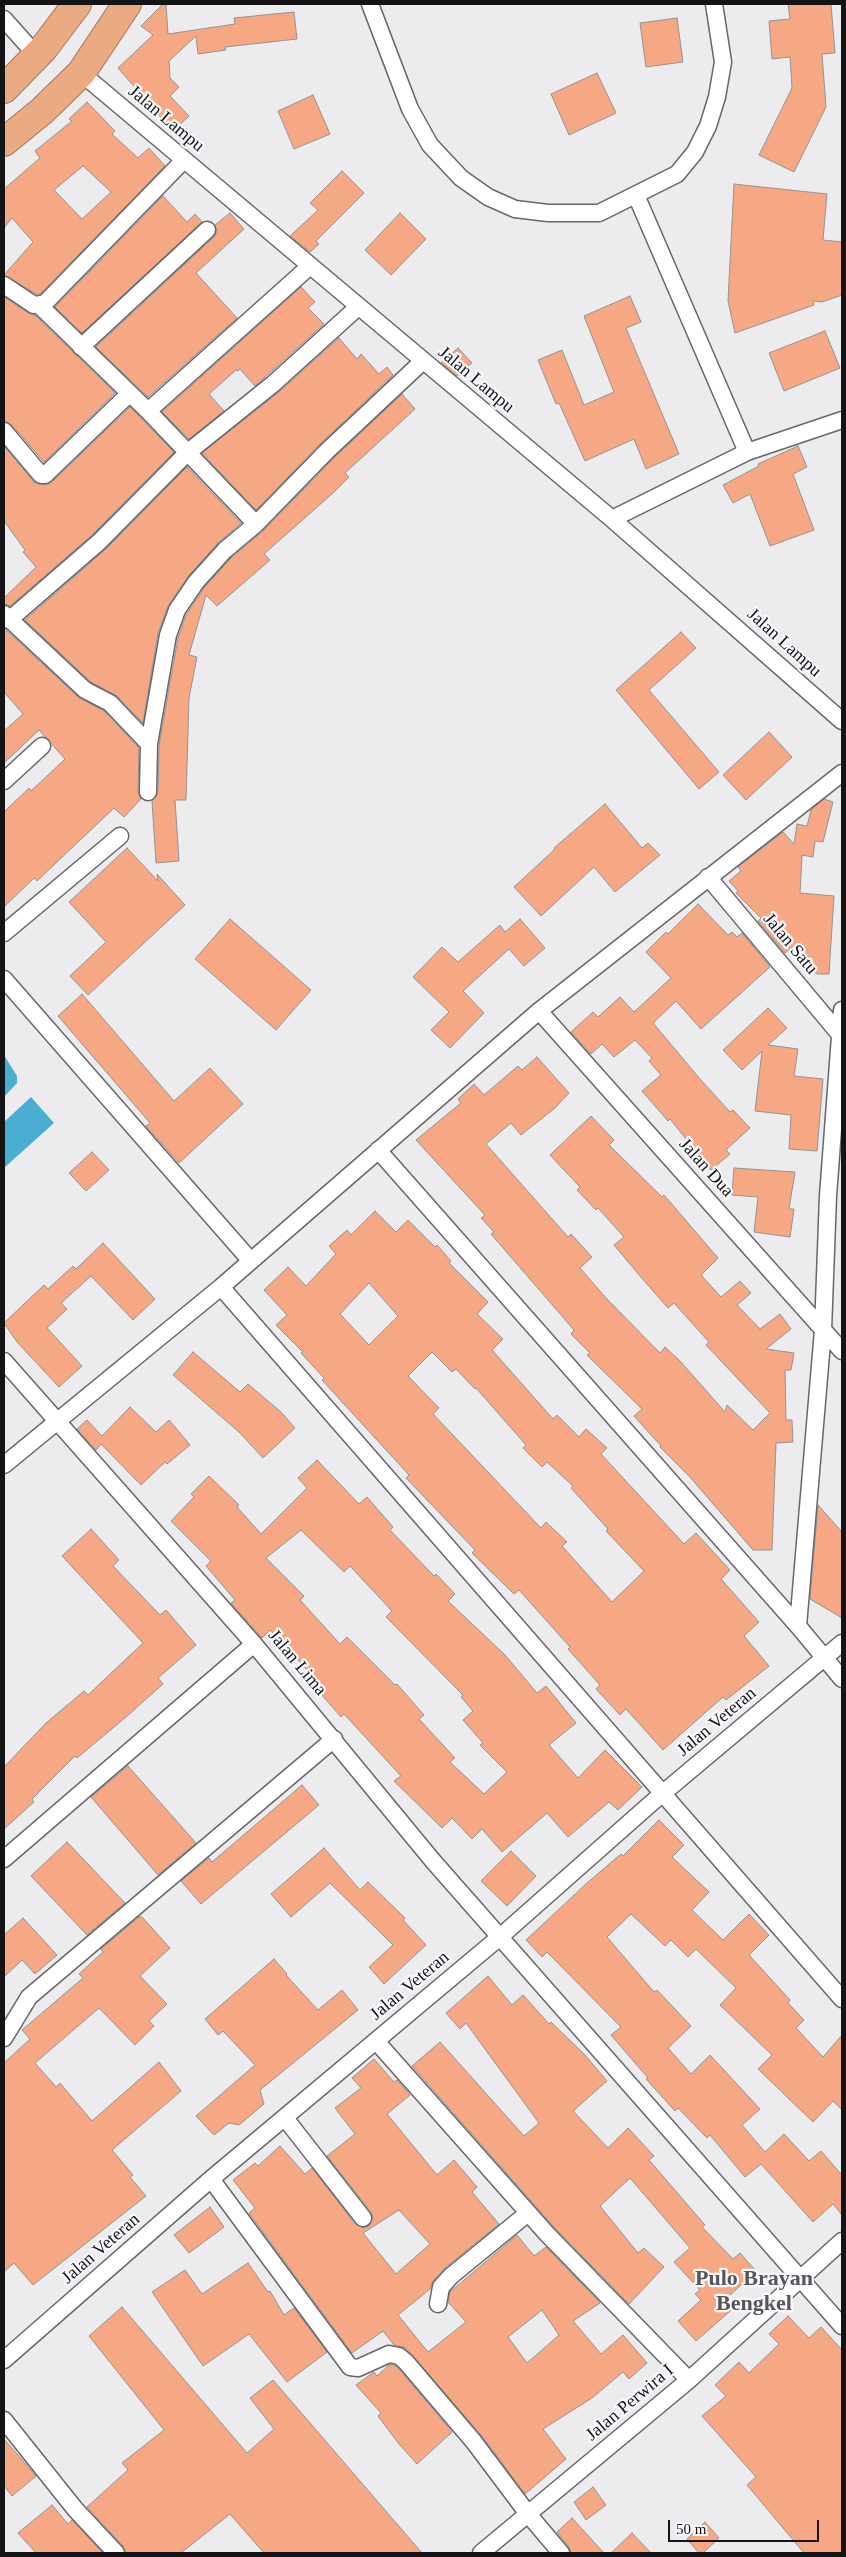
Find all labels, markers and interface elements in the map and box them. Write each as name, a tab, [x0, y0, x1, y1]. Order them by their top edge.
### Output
street label: Jalan Lampu	[124, 81, 208, 157]
street label: Jalan Lampu	[434, 342, 518, 418]
street label: Jalan Lampu	[742, 604, 826, 682]
street label: Jalan Satu	[758, 909, 822, 979]
street label: Jalan Dua	[674, 1134, 738, 1202]
street label: Jalan Lima	[263, 1626, 331, 1700]
street label: Jalan Veteran	[673, 1683, 761, 1761]
street label: Jalan Veteran	[366, 1947, 454, 2025]
street label: Jalan Veteran	[58, 2209, 144, 2289]
district label: Pulo Brayan Bengkel	[695, 2266, 813, 2318]
street label: Jalan Perwira I	[582, 2360, 678, 2446]
scale bar	[671, 2510, 822, 2542]
text: 50 m	[676, 2521, 706, 2537]

